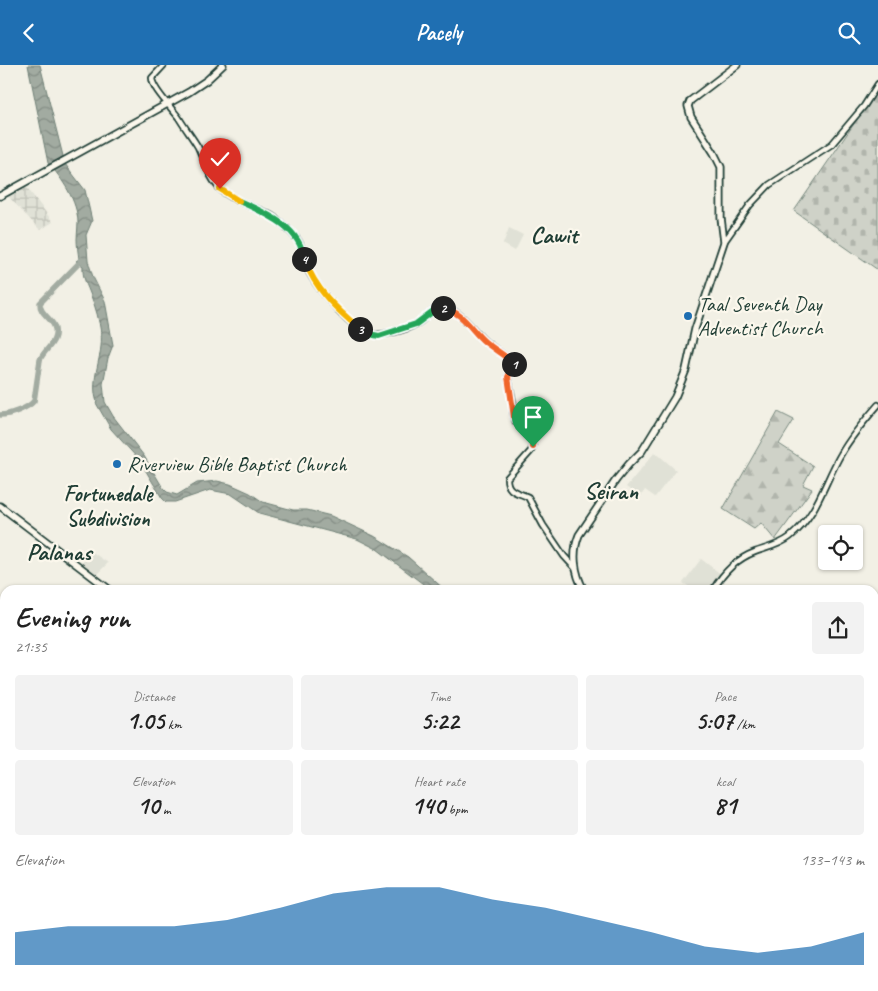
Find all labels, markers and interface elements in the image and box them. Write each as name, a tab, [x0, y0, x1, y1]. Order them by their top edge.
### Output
icon: back	[15, 19, 43, 47]
text: Pacely	[416, 19, 462, 47]
icon: search	[835, 19, 863, 47]
pin	[199, 138, 241, 189]
icon: check	[206, 145, 234, 173]
district label: Cawit	[531, 220, 581, 250]
pin: 4	[292, 247, 316, 271]
text: 4	[301, 251, 308, 268]
place label: Taal Seventh Day Adventist Church	[698, 291, 824, 341]
pin: 2	[430, 295, 456, 321]
text: 2	[440, 300, 447, 317]
marker: Taal Seventh Day Adventist Church	[682, 310, 694, 322]
pin: 3	[348, 317, 372, 341]
text: 3	[357, 321, 364, 338]
pin: 1	[502, 351, 526, 377]
text: 1	[511, 356, 518, 373]
pin	[512, 396, 554, 447]
icon: arrive	[519, 403, 547, 431]
place label: Riverview Bible Baptist Church	[127, 451, 348, 477]
marker: Riverview Bible Baptist Church	[111, 458, 123, 470]
district label: Seiran	[584, 476, 639, 506]
district label: Fortunedale Subdivision	[64, 480, 154, 533]
map controls	[818, 525, 863, 570]
button: locate	[818, 525, 863, 570]
district label: Palanas	[27, 537, 94, 567]
text: Evening run	[15, 600, 130, 635]
button: share	[812, 602, 864, 654]
text: 21:35	[15, 637, 47, 657]
text: Distance	[133, 688, 175, 705]
text: Time	[429, 688, 450, 705]
text: Pace	[714, 688, 736, 705]
text: 1.05	[126, 705, 164, 737]
text: 5:22	[420, 705, 459, 737]
text: 5:07	[695, 705, 733, 737]
text: km	[164, 716, 182, 733]
text: /km	[733, 716, 755, 733]
text: Elevation	[132, 773, 175, 790]
text: Heart rate	[414, 773, 465, 790]
text: kcal	[716, 773, 734, 790]
text: 10	[137, 790, 159, 822]
text: 140	[411, 790, 445, 822]
text: 81	[714, 790, 736, 822]
text: m	[159, 801, 171, 818]
text: bpm	[445, 801, 468, 818]
text: Elevation	[15, 850, 64, 870]
text: 133–143 m	[801, 850, 864, 870]

